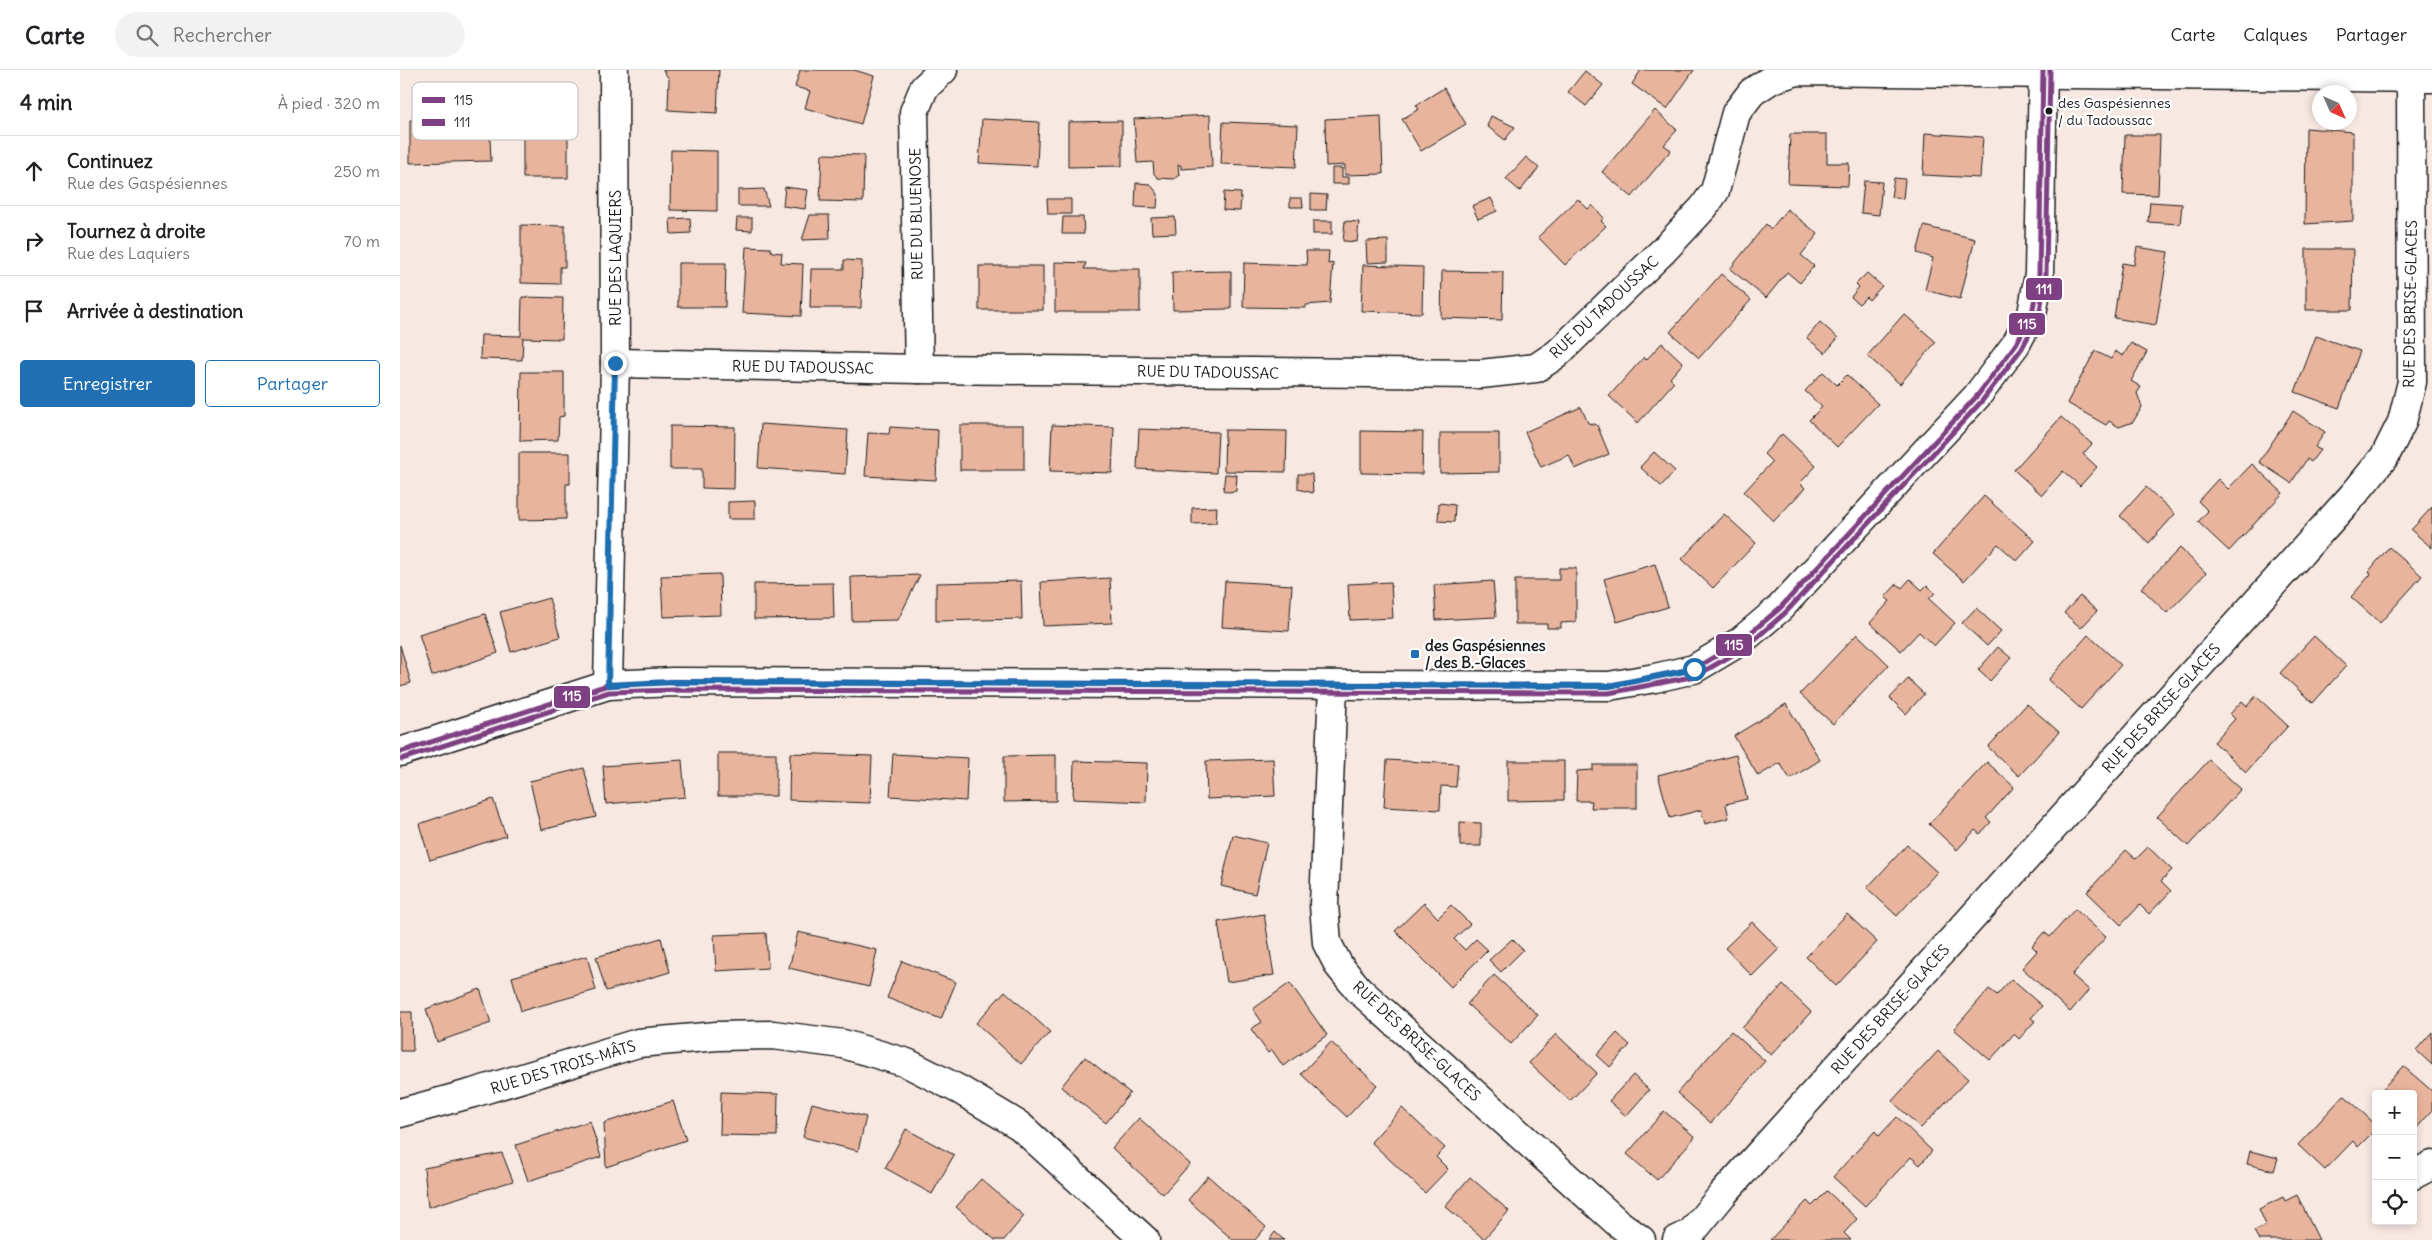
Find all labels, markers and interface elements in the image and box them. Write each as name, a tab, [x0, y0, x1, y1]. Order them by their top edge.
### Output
search box	[115, 12, 465, 57]
text: Carte	[25, 20, 85, 50]
icon: search	[133, 21, 161, 49]
text: Rechercher	[173, 23, 272, 47]
text: Carte	[2170, 23, 2215, 46]
text: Calques	[2243, 23, 2308, 46]
text: Partager	[2336, 23, 2407, 46]
legend	[412, 82, 578, 140]
north arrow	[2312, 85, 2357, 130]
text: 4 min	[20, 89, 72, 116]
text: 115	[454, 91, 473, 109]
text: À pied · 320 m	[278, 93, 380, 113]
place label: des Gaspésiennes / du Tadoussac	[2058, 94, 2171, 129]
marker: des Gaspésiennes / du Tadoussac	[2044, 106, 2054, 116]
text: 111	[454, 113, 471, 131]
street label: RUE DU BLUENOSE	[905, 147, 927, 280]
text: Continuez	[67, 149, 153, 173]
icon: ahead	[20, 157, 48, 185]
text: 250 m	[334, 161, 380, 181]
text: Rue des Gaspésiennes	[67, 173, 227, 193]
street label: RUE DES LAQUIERS	[606, 190, 625, 326]
text: Tournez à droite	[67, 219, 206, 243]
street label: RUE DES BRISE-GLACES	[2399, 220, 2421, 388]
icon: right	[20, 227, 48, 255]
text: 70 m	[344, 231, 380, 251]
text: Rue des Laquiers	[67, 243, 190, 263]
street label: RUE DU TADOUSSAC	[1546, 251, 1663, 362]
line badge: 111	[2025, 277, 2063, 301]
text: 111	[2036, 280, 2052, 298]
icon: arrive	[20, 297, 48, 325]
text: Arrivée à destination	[67, 299, 243, 323]
line badge: 115	[2008, 312, 2046, 336]
text: 115	[2017, 315, 2037, 333]
route end	[604, 352, 627, 375]
street label: RUE DU TADOUSSAC	[732, 356, 874, 378]
button: Enregistrer	[20, 360, 195, 407]
button: Partager	[205, 360, 380, 407]
street label: RUE DU TADOUSSAC	[1137, 361, 1279, 383]
line badge: 115	[1715, 633, 1753, 657]
place label: des Gaspésiennes / des B.-Glaces	[1425, 636, 1546, 672]
text: 115	[1724, 636, 1744, 654]
street label: RUE DES BRISE-GLACES	[2098, 639, 2224, 777]
marker: des Gaspésiennes / des B.-Glaces	[1409, 648, 1421, 660]
route start	[1683, 658, 1706, 681]
line badge: 115	[553, 685, 591, 709]
text: 115	[562, 687, 582, 705]
street label: RUE DES BRISE-GLACES	[1827, 940, 1953, 1078]
street label: RUE DES BRISE-GLACES	[1349, 977, 1485, 1105]
street label: RUE DES TROIS-MÂTS	[488, 1036, 638, 1098]
map controls	[2372, 1090, 2417, 1225]
button: +	[2372, 1090, 2417, 1135]
button: −	[2372, 1135, 2417, 1180]
button: locate	[2372, 1180, 2417, 1225]

